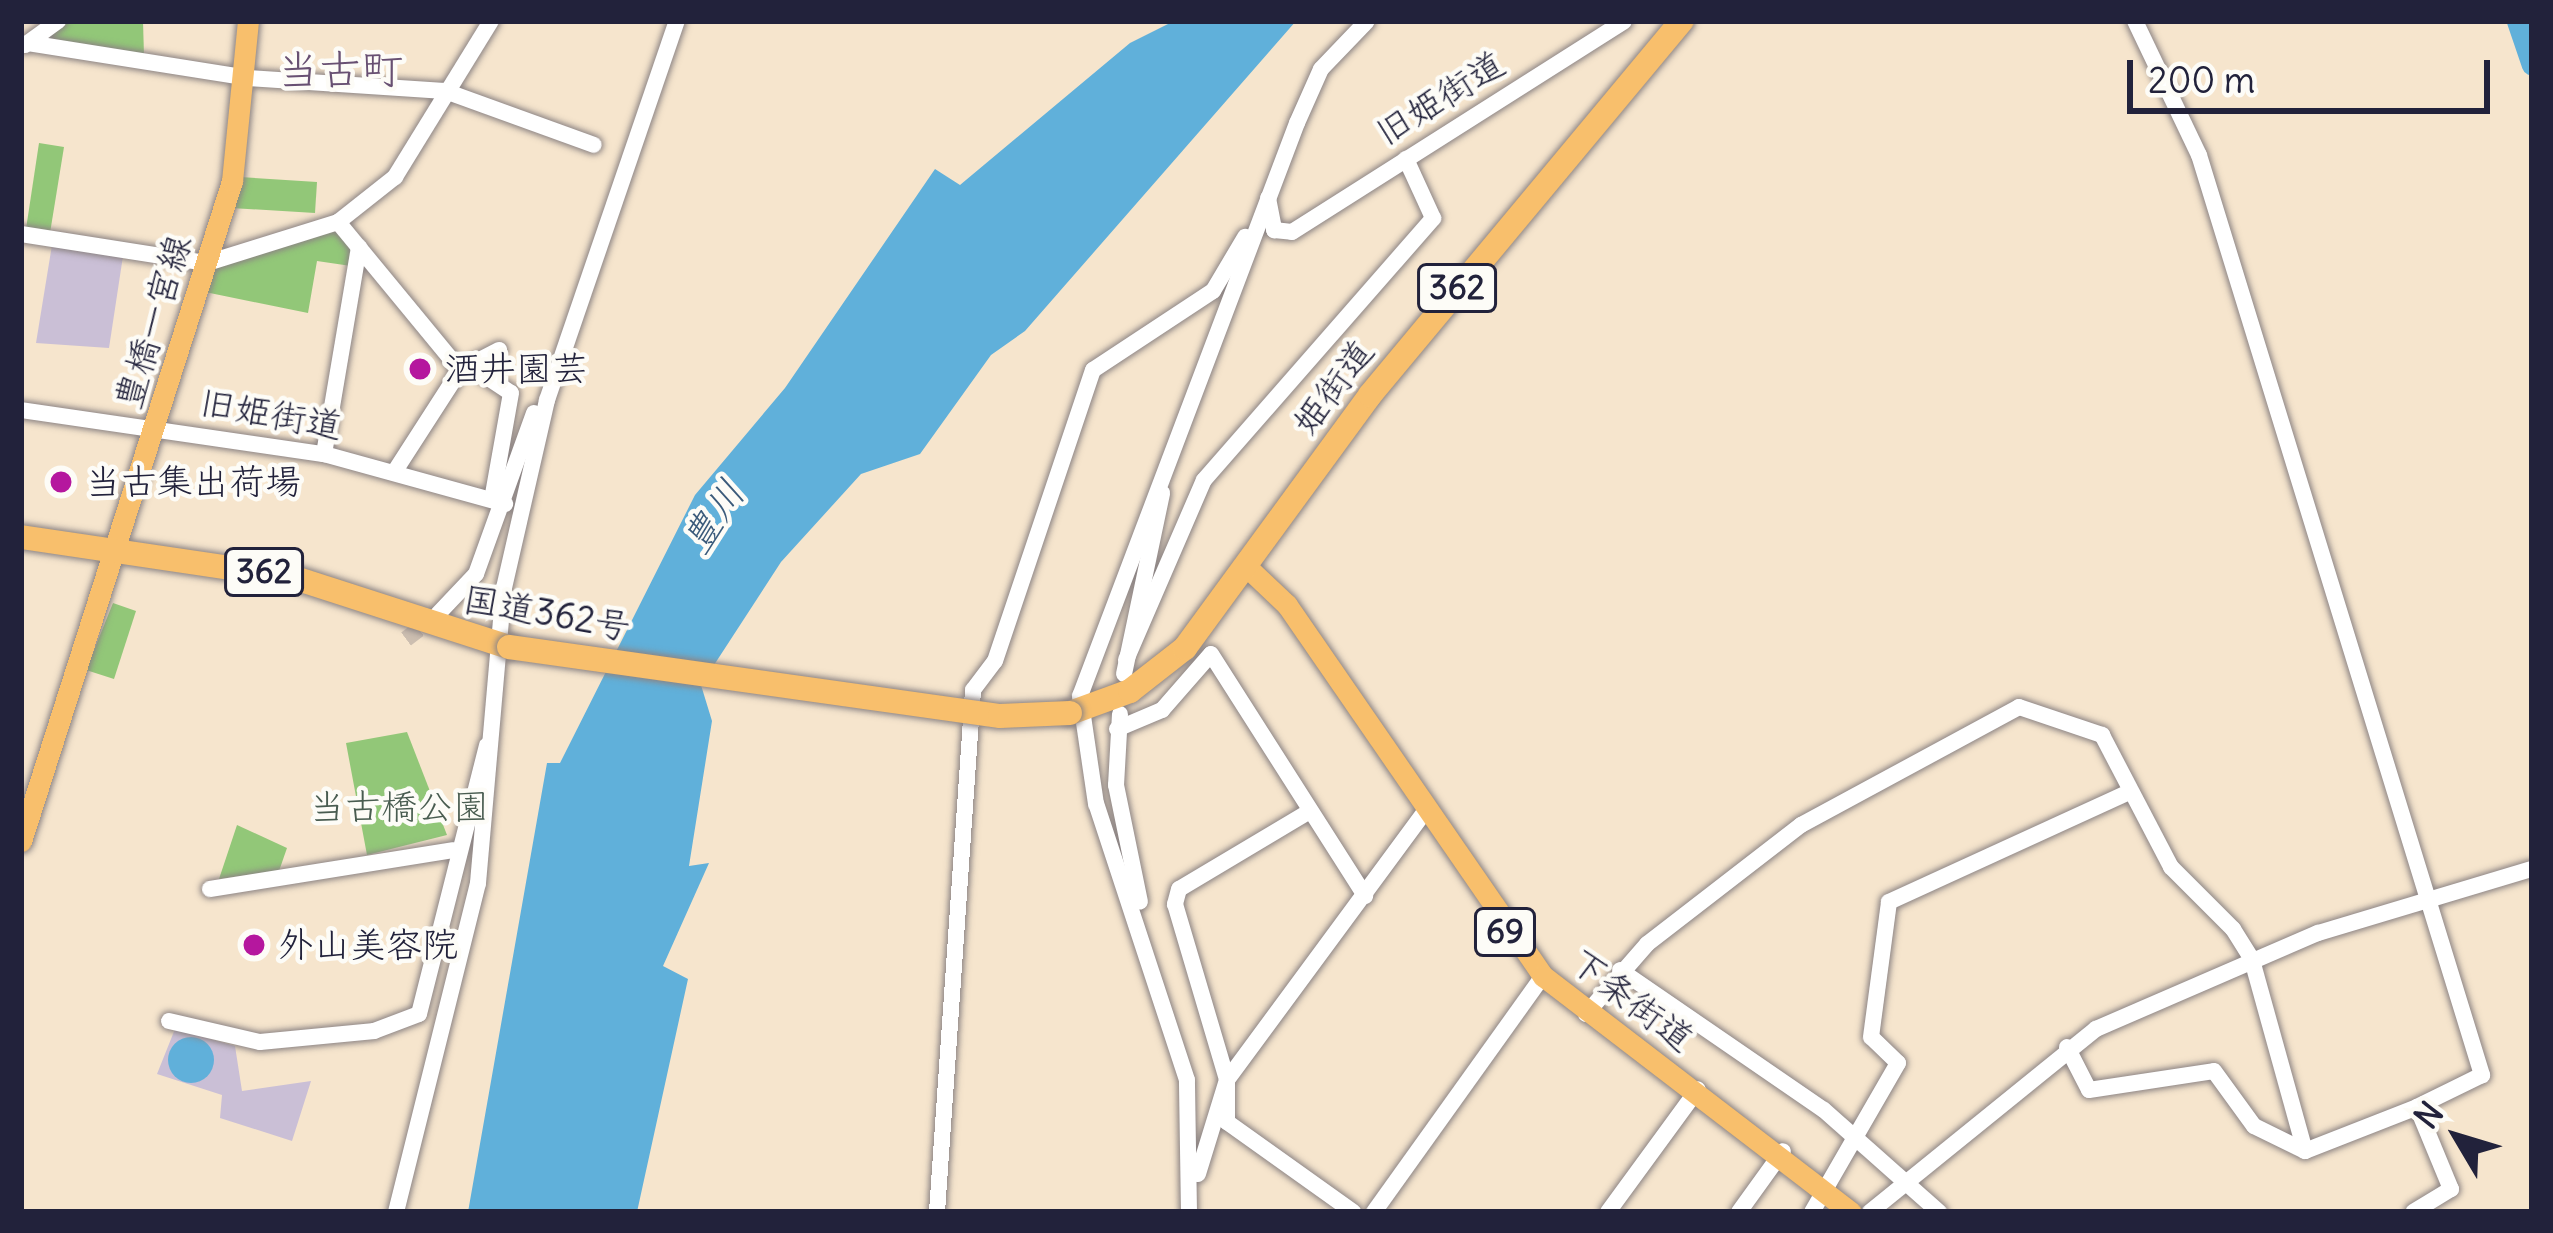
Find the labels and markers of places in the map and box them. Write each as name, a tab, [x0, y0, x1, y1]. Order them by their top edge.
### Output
place label: 酒井園芸	[444, 347, 588, 391]
marker: 酒井園芸	[407, 356, 433, 382]
place label: 当古集出荷場	[85, 460, 301, 504]
marker: 当古集出荷場	[48, 469, 74, 495]
place label: 外山美容院	[278, 923, 458, 967]
marker: 外山美容院	[241, 932, 267, 958]

